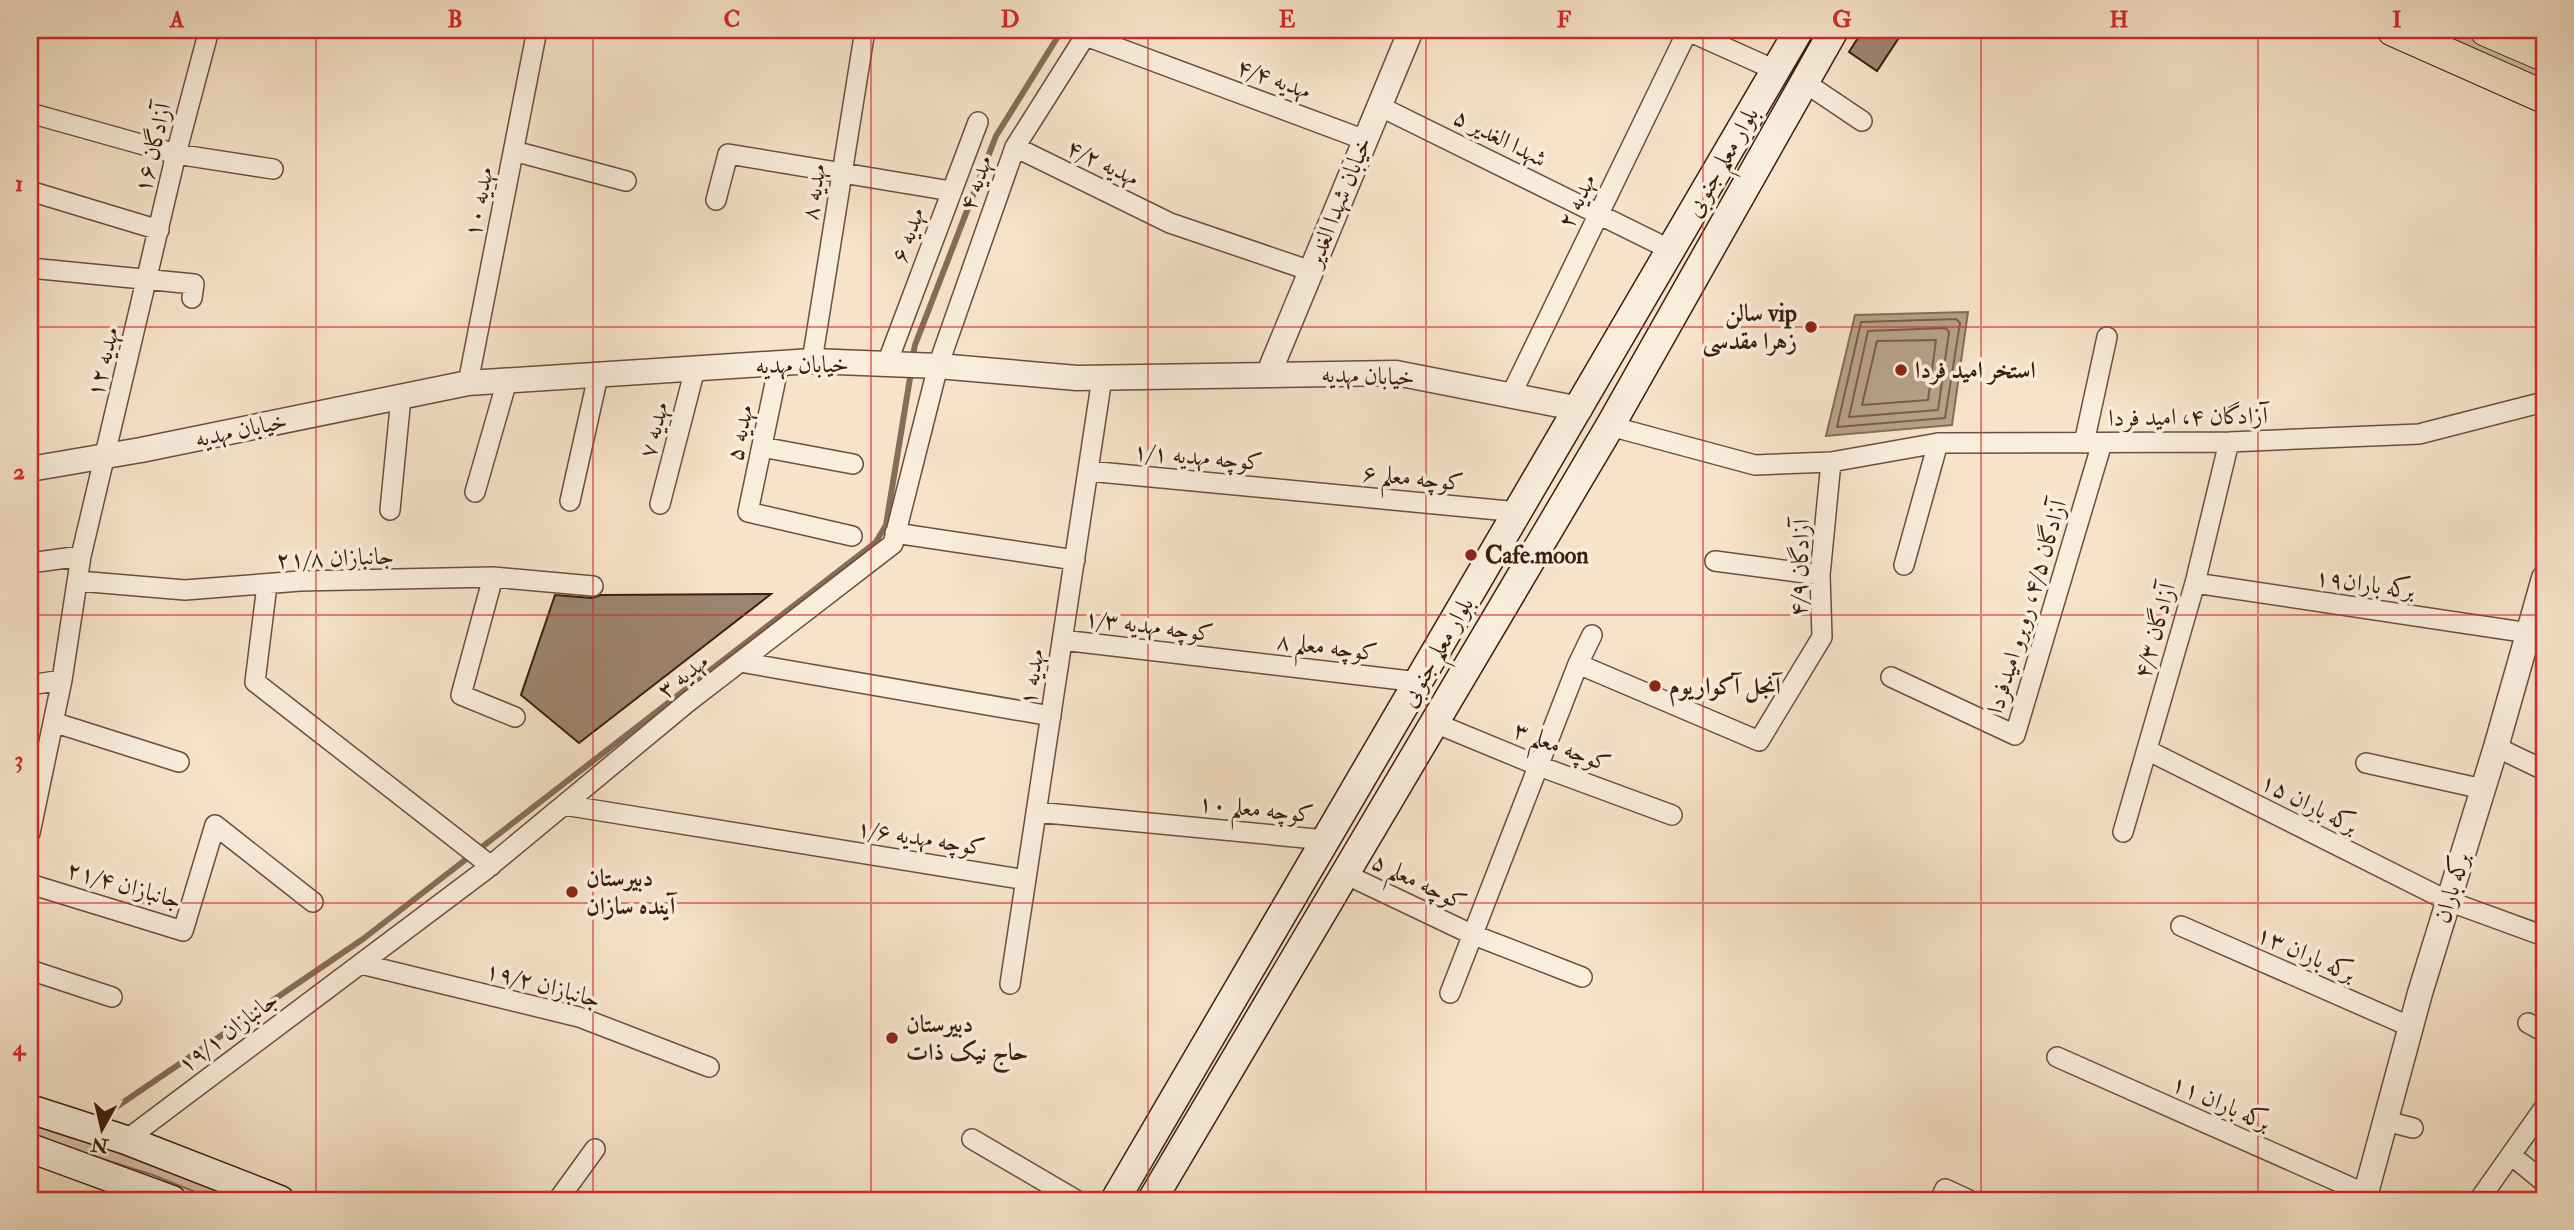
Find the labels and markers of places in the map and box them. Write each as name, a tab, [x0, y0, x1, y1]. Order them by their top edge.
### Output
place label: سالن vip زهرا مقدسی	[1703, 298, 1797, 358]
marker: سالن vip زهرا مقدسی	[1803, 319, 1819, 335]
place label: استخر امید فردا	[1915, 355, 2036, 386]
marker: استخر امید فردا	[1893, 362, 1909, 378]
place label: Cafe.moon	[1485, 540, 1589, 571]
marker: Cafe.moon	[1463, 547, 1479, 563]
place label: آنجل آکواریوم	[1669, 671, 1784, 707]
marker: آنجل آکواریوم	[1647, 678, 1663, 694]
place label: دبیرستان آینده سازان	[586, 863, 678, 922]
marker: دبیرستان آینده سازان	[564, 884, 580, 900]
place label: دبیرستان حاج نیک ذات	[906, 1009, 1028, 1074]
marker: دبیرستان حاج نیک ذات	[884, 1030, 900, 1046]

